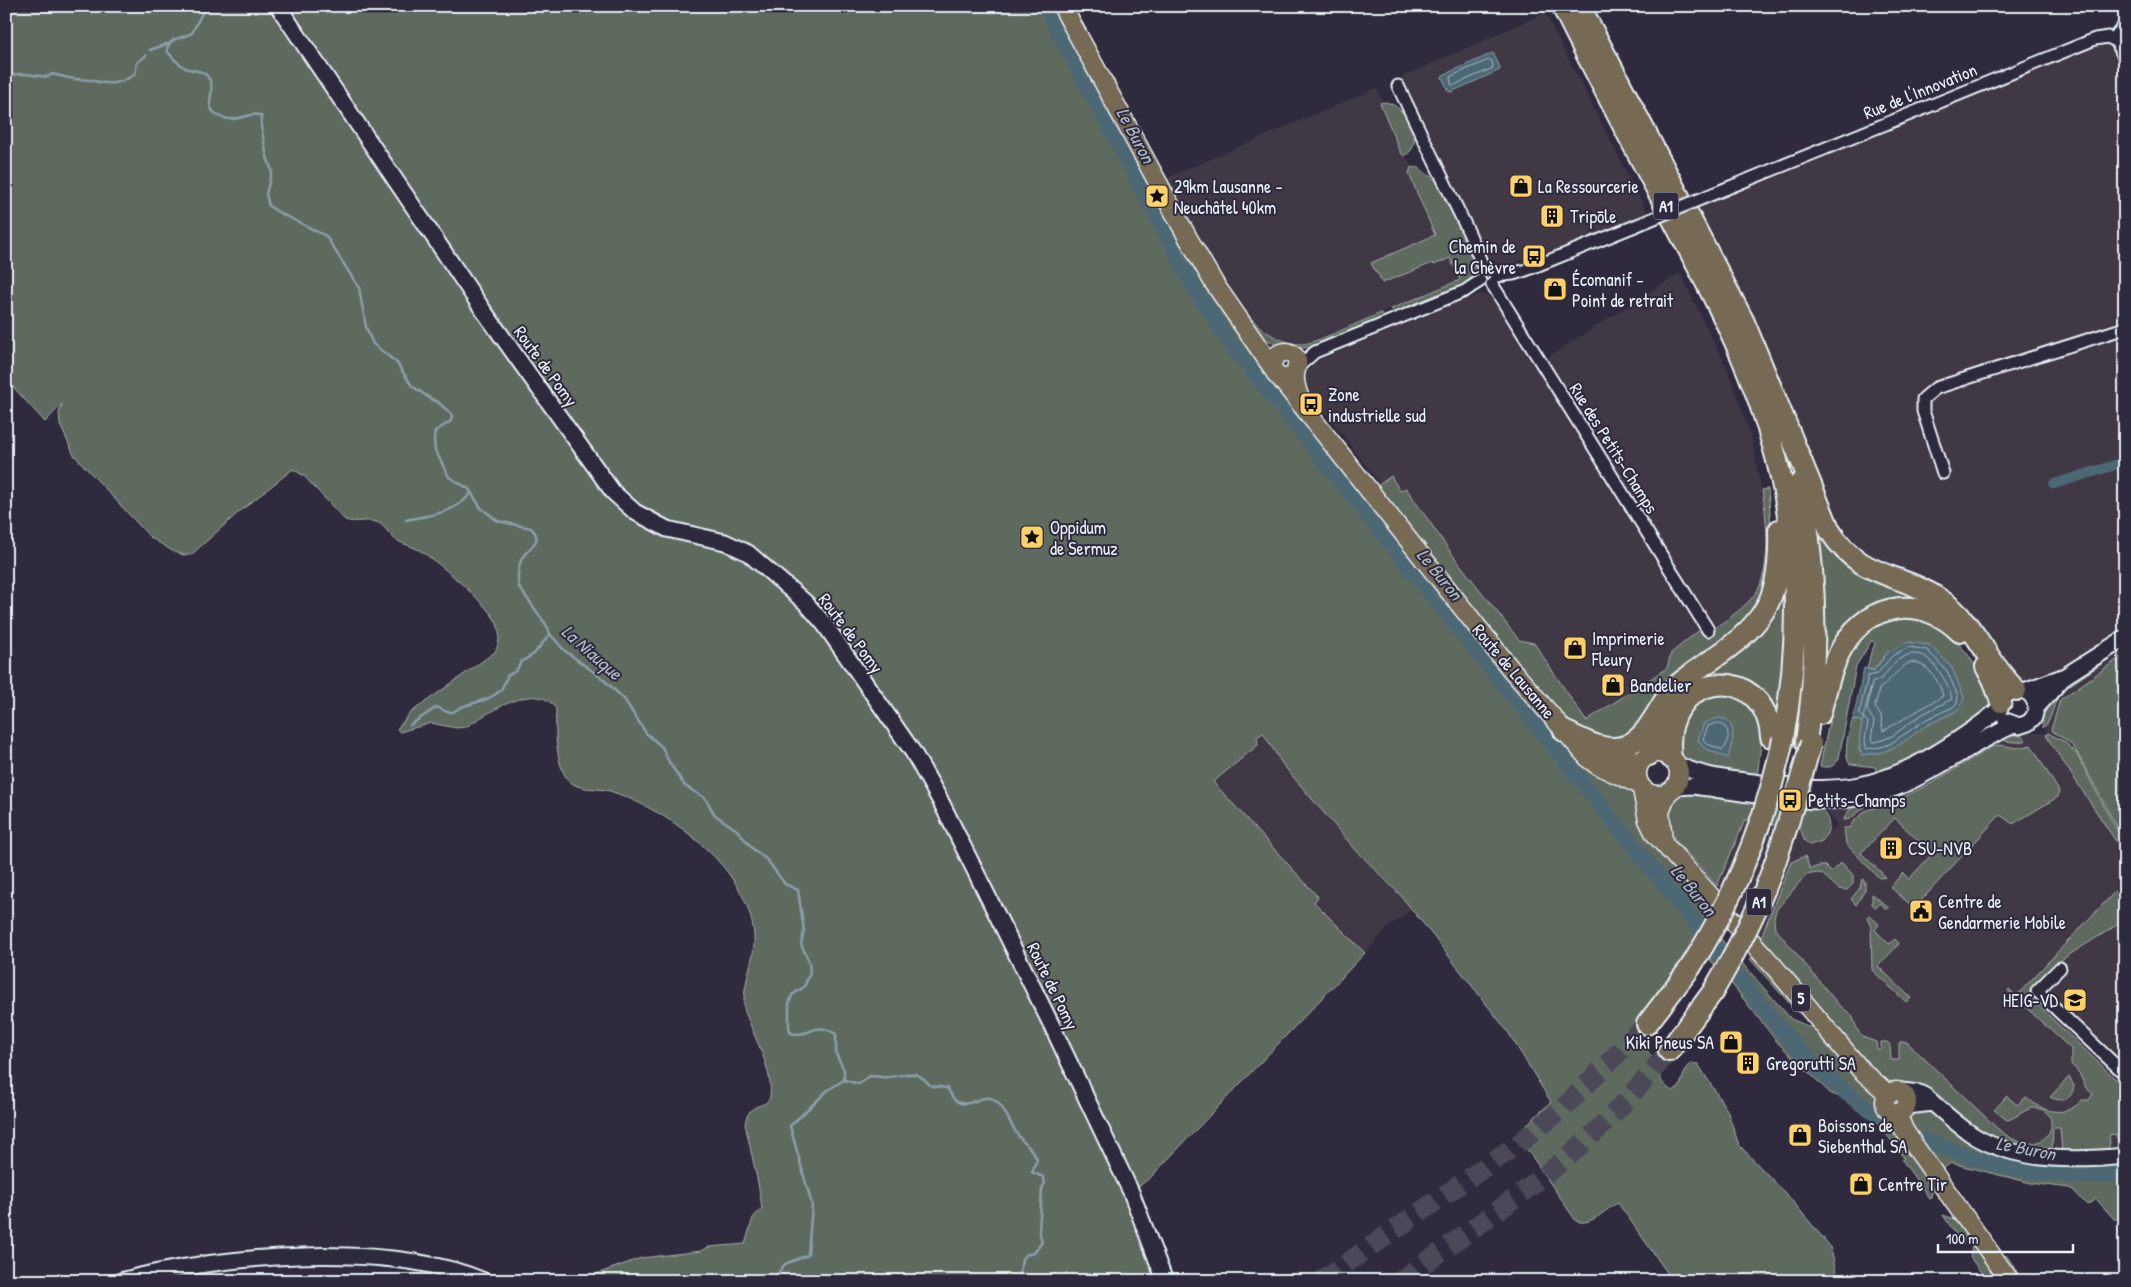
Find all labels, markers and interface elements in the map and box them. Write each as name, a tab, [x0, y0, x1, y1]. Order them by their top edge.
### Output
street label: Rue de l'Innovation	[1860, 57, 1980, 125]
water label: Le Buron	[1110, 102, 1162, 169]
shop icon: La Ressourcerie	[1508, 173, 1534, 199]
place label: 29km Lausanne - Neuchâtel 40km	[1174, 174, 1283, 220]
place label: La Ressourcerie	[1538, 174, 1639, 199]
place icon: 29km Lausanne - Neuchâtel 40km	[1144, 183, 1170, 209]
road number: A1	[1654, 192, 1678, 220]
building icon: Tripōle	[1539, 203, 1565, 229]
place label: Tripōle	[1570, 204, 1616, 229]
place label: Chemin de la Chèvre	[1449, 234, 1516, 280]
bus stop icon: Chemin de la Chèvre	[1521, 243, 1547, 269]
place label: Écomanif – Point de retrait	[1572, 267, 1674, 313]
shop icon: Écomanif – Point de retrait	[1542, 276, 1568, 302]
street label: Route de Pomy	[508, 321, 584, 412]
street label: Rue des Petits-Champs	[1564, 378, 1664, 518]
place label: Zone industrielle sud	[1328, 382, 1426, 428]
bus stop icon: Zone industrielle sud	[1298, 391, 1324, 417]
place label: Oppidum de Sermuz	[1050, 515, 1118, 561]
place icon: Oppidum de Sermuz	[1019, 524, 1045, 550]
water label: Le Buron	[1411, 543, 1470, 607]
street label: Route de Pomy	[813, 588, 890, 678]
water label: La Niauque	[556, 618, 629, 686]
street label: Route de Lausanne	[1467, 618, 1561, 724]
place label: Imprimerie Fleury	[1591, 626, 1665, 672]
shop icon: Imprimerie Fleury	[1562, 635, 1588, 661]
shop icon: Bandelier	[1600, 672, 1626, 698]
place label: Bandelier	[1630, 673, 1691, 698]
bus stop icon: Petits-Champs	[1777, 787, 1803, 813]
place label: Petits-Champs	[1808, 788, 1906, 813]
building icon: CSU-NVB	[1878, 835, 1904, 861]
place label: CSU-NVB	[1908, 836, 1972, 861]
water label: Le Buron	[1665, 859, 1724, 923]
road number: A1	[1746, 889, 1772, 916]
place label: Centre de Gendarmerie Mobile	[1938, 889, 2066, 935]
public building icon: Centre de Gendarmerie Mobile	[1908, 898, 1934, 924]
street label: Route de Pomy	[1021, 938, 1085, 1034]
road number: 5	[1792, 984, 1810, 1011]
school or university icon: HEIG-VD	[2062, 987, 2088, 1013]
place label: HEIG-VD	[2003, 988, 2058, 1013]
shop icon: Kiki Pneus SA	[1718, 1029, 1744, 1055]
place label: Kiki Pneus SA	[1626, 1030, 1714, 1055]
building icon: Gregorutti SA	[1735, 1050, 1761, 1076]
place label: Gregorutti SA	[1766, 1051, 1856, 1076]
place label: Boissons de Siebenthal SA	[1818, 1113, 1907, 1159]
shop icon: Boissons de Siebenthal SA	[1787, 1122, 1813, 1148]
water label: Le Buron	[1994, 1130, 2059, 1167]
shop icon: Centre Tir	[1848, 1171, 1874, 1197]
place label: Centre Tir	[1878, 1172, 1947, 1197]
scale bar	[1938, 1222, 2074, 1254]
text: 100 m	[1946, 1228, 1979, 1249]

